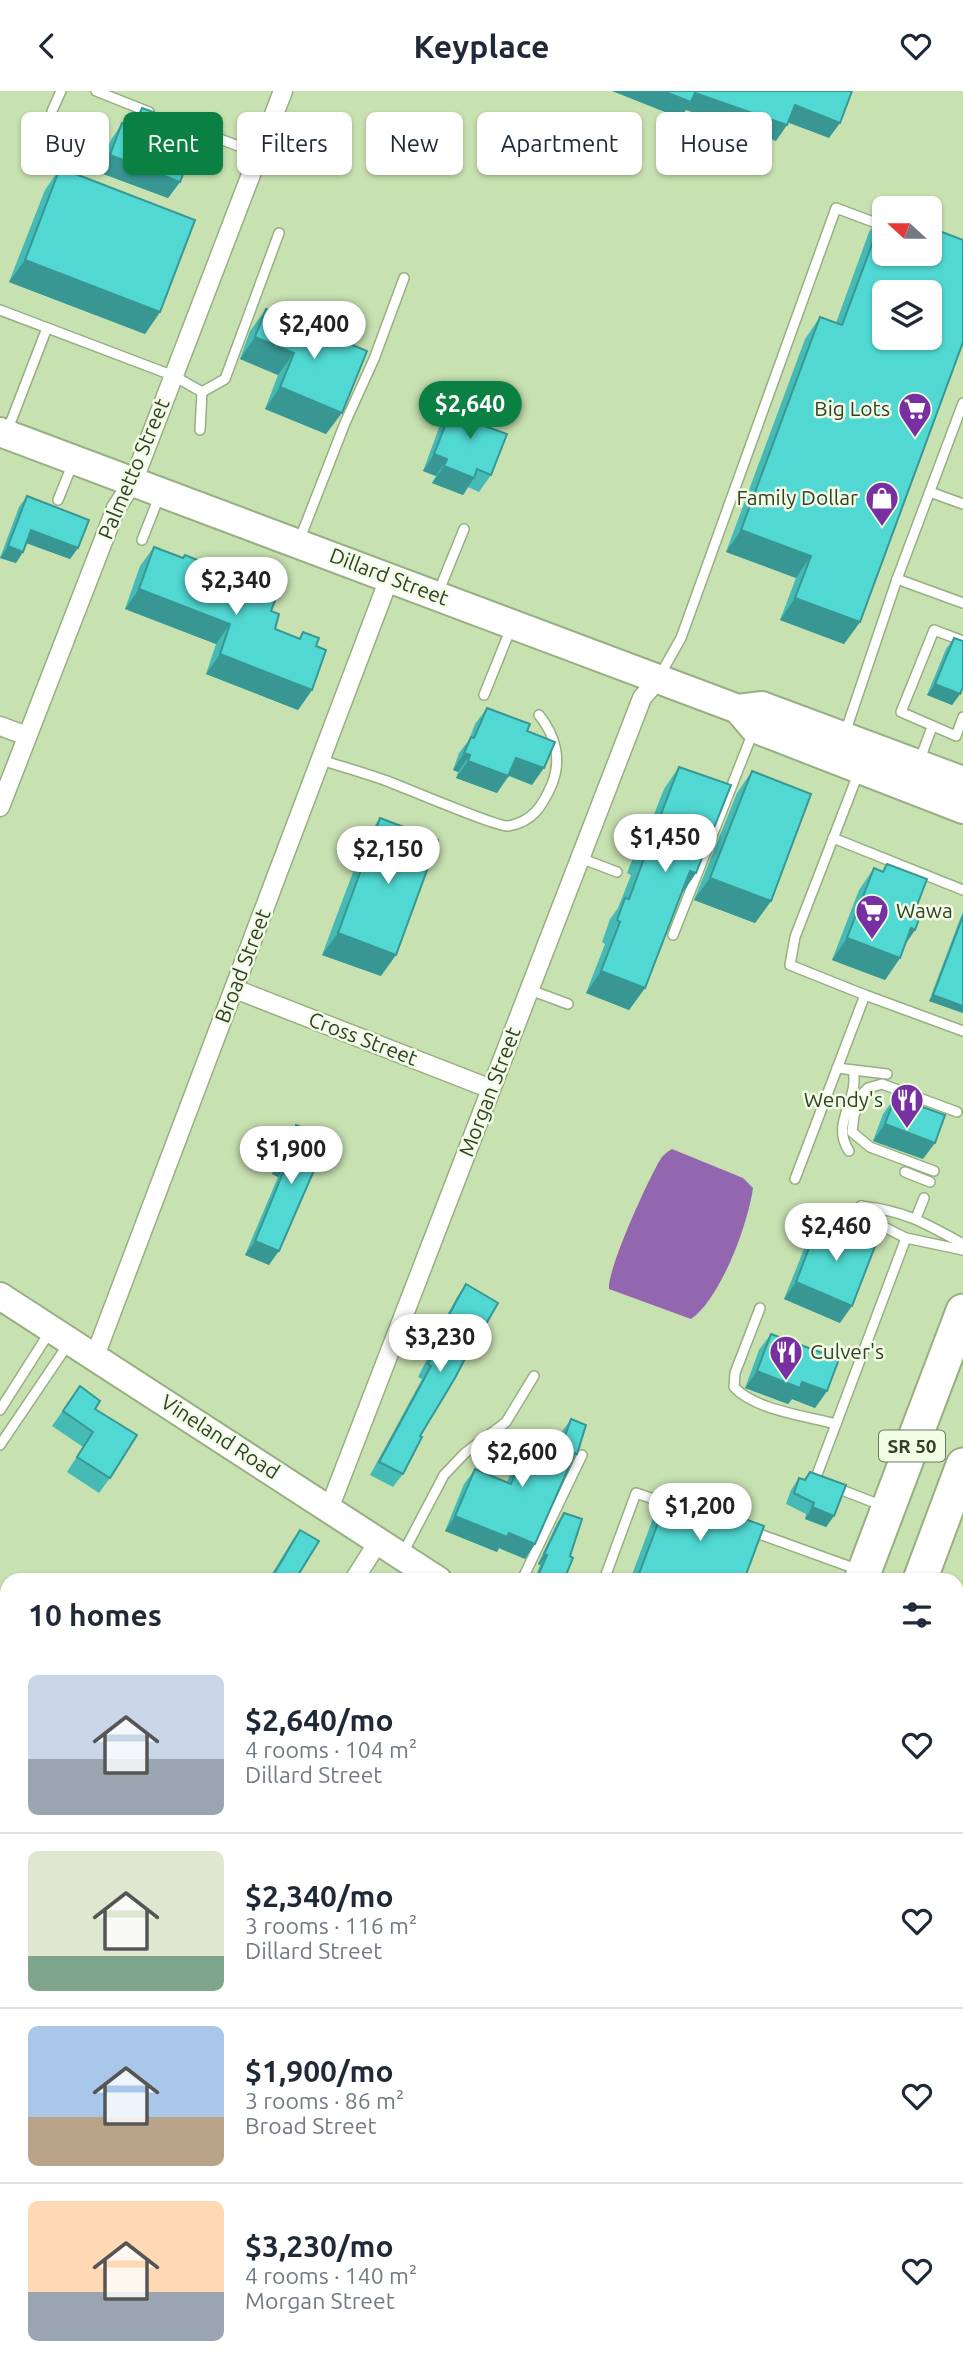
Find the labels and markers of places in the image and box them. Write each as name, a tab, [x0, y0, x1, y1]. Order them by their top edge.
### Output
pin: $2,400	[257, 301, 371, 361]
pin: $2,640	[413, 381, 527, 441]
supermarket icon: Big Lots	[896, 390, 934, 439]
place label: Big Lots	[814, 396, 890, 420]
shop icon: Family Dollar	[863, 479, 901, 528]
place label: Family Dollar	[736, 485, 858, 509]
pin: $2,340	[179, 557, 293, 617]
pin: $1,450	[608, 815, 722, 874]
pin: $2,150	[331, 827, 445, 886]
supermarket icon: Wawa	[853, 892, 891, 941]
place label: Wawa	[896, 898, 953, 922]
restaurant icon: Wendy's	[888, 1081, 926, 1130]
place label: Wendy's	[804, 1087, 883, 1111]
pin: $1,900	[234, 1127, 348, 1186]
pin: $2,460	[779, 1203, 893, 1263]
pin: $3,230	[383, 1315, 497, 1374]
restaurant icon: Culver's	[767, 1333, 805, 1382]
place label: Culver's	[810, 1339, 884, 1363]
pin: $2,600	[465, 1429, 579, 1489]
pin: $1,200	[643, 1483, 757, 1543]

